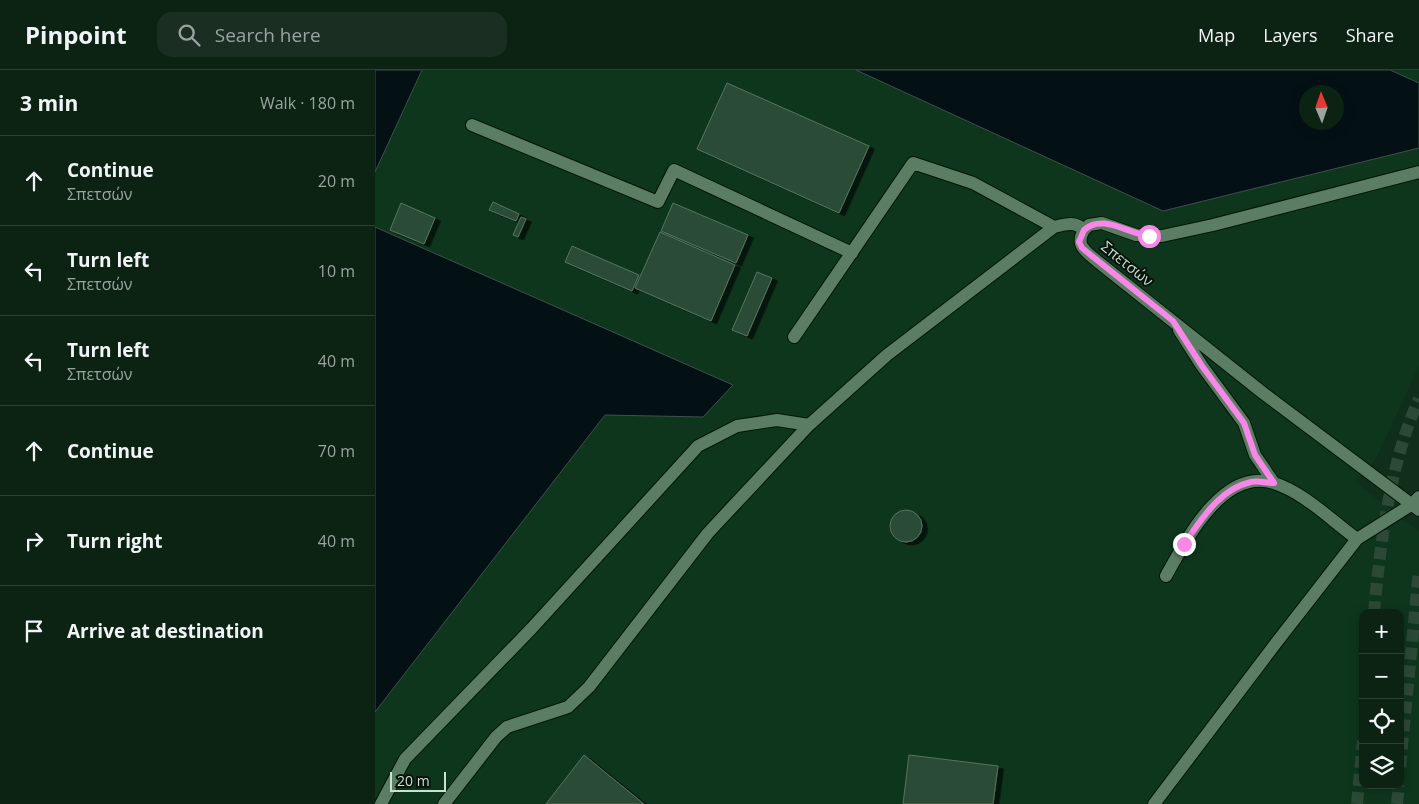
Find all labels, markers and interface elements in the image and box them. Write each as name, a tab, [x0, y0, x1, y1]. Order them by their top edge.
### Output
search box	[157, 12, 507, 57]
text: Pinpoint	[25, 18, 127, 51]
icon: search	[175, 21, 203, 49]
text: Search here	[215, 22, 321, 48]
text: Map	[1198, 23, 1235, 47]
text: Layers	[1263, 23, 1318, 47]
text: Share	[1346, 23, 1394, 47]
north arrow	[1299, 85, 1344, 130]
text: 3 min	[20, 89, 78, 117]
text: Walk · 180 m	[260, 92, 355, 114]
text: Continue	[67, 157, 154, 183]
icon: ahead	[20, 167, 48, 195]
text: 20 m	[318, 170, 355, 192]
text: Σπετσών	[67, 183, 133, 205]
route start	[1138, 225, 1161, 248]
street label: Σπετσών	[1097, 236, 1158, 290]
text: Turn left	[67, 247, 149, 273]
icon: left	[20, 257, 48, 285]
text: 10 m	[318, 260, 355, 282]
text: Σπετσών	[67, 273, 133, 295]
text: Turn left	[67, 337, 149, 363]
icon: left	[20, 347, 48, 375]
text: 40 m	[318, 350, 355, 372]
text: Σπετσών	[67, 363, 133, 385]
icon: ahead	[20, 437, 48, 465]
text: Continue	[67, 438, 154, 464]
text: 70 m	[318, 440, 355, 462]
icon: right	[20, 527, 48, 555]
text: Turn right	[67, 528, 162, 554]
text: 40 m	[318, 530, 355, 552]
route end	[1173, 533, 1196, 556]
map controls	[1359, 609, 1404, 789]
button: +	[1359, 609, 1404, 654]
icon: arrive	[20, 617, 48, 645]
text: Arrive at destination	[67, 618, 264, 644]
button: −	[1359, 654, 1404, 699]
button: locate	[1359, 699, 1404, 744]
button: layers	[1359, 744, 1404, 789]
scale bar	[390, 769, 446, 792]
text: 20 m	[397, 771, 430, 790]

